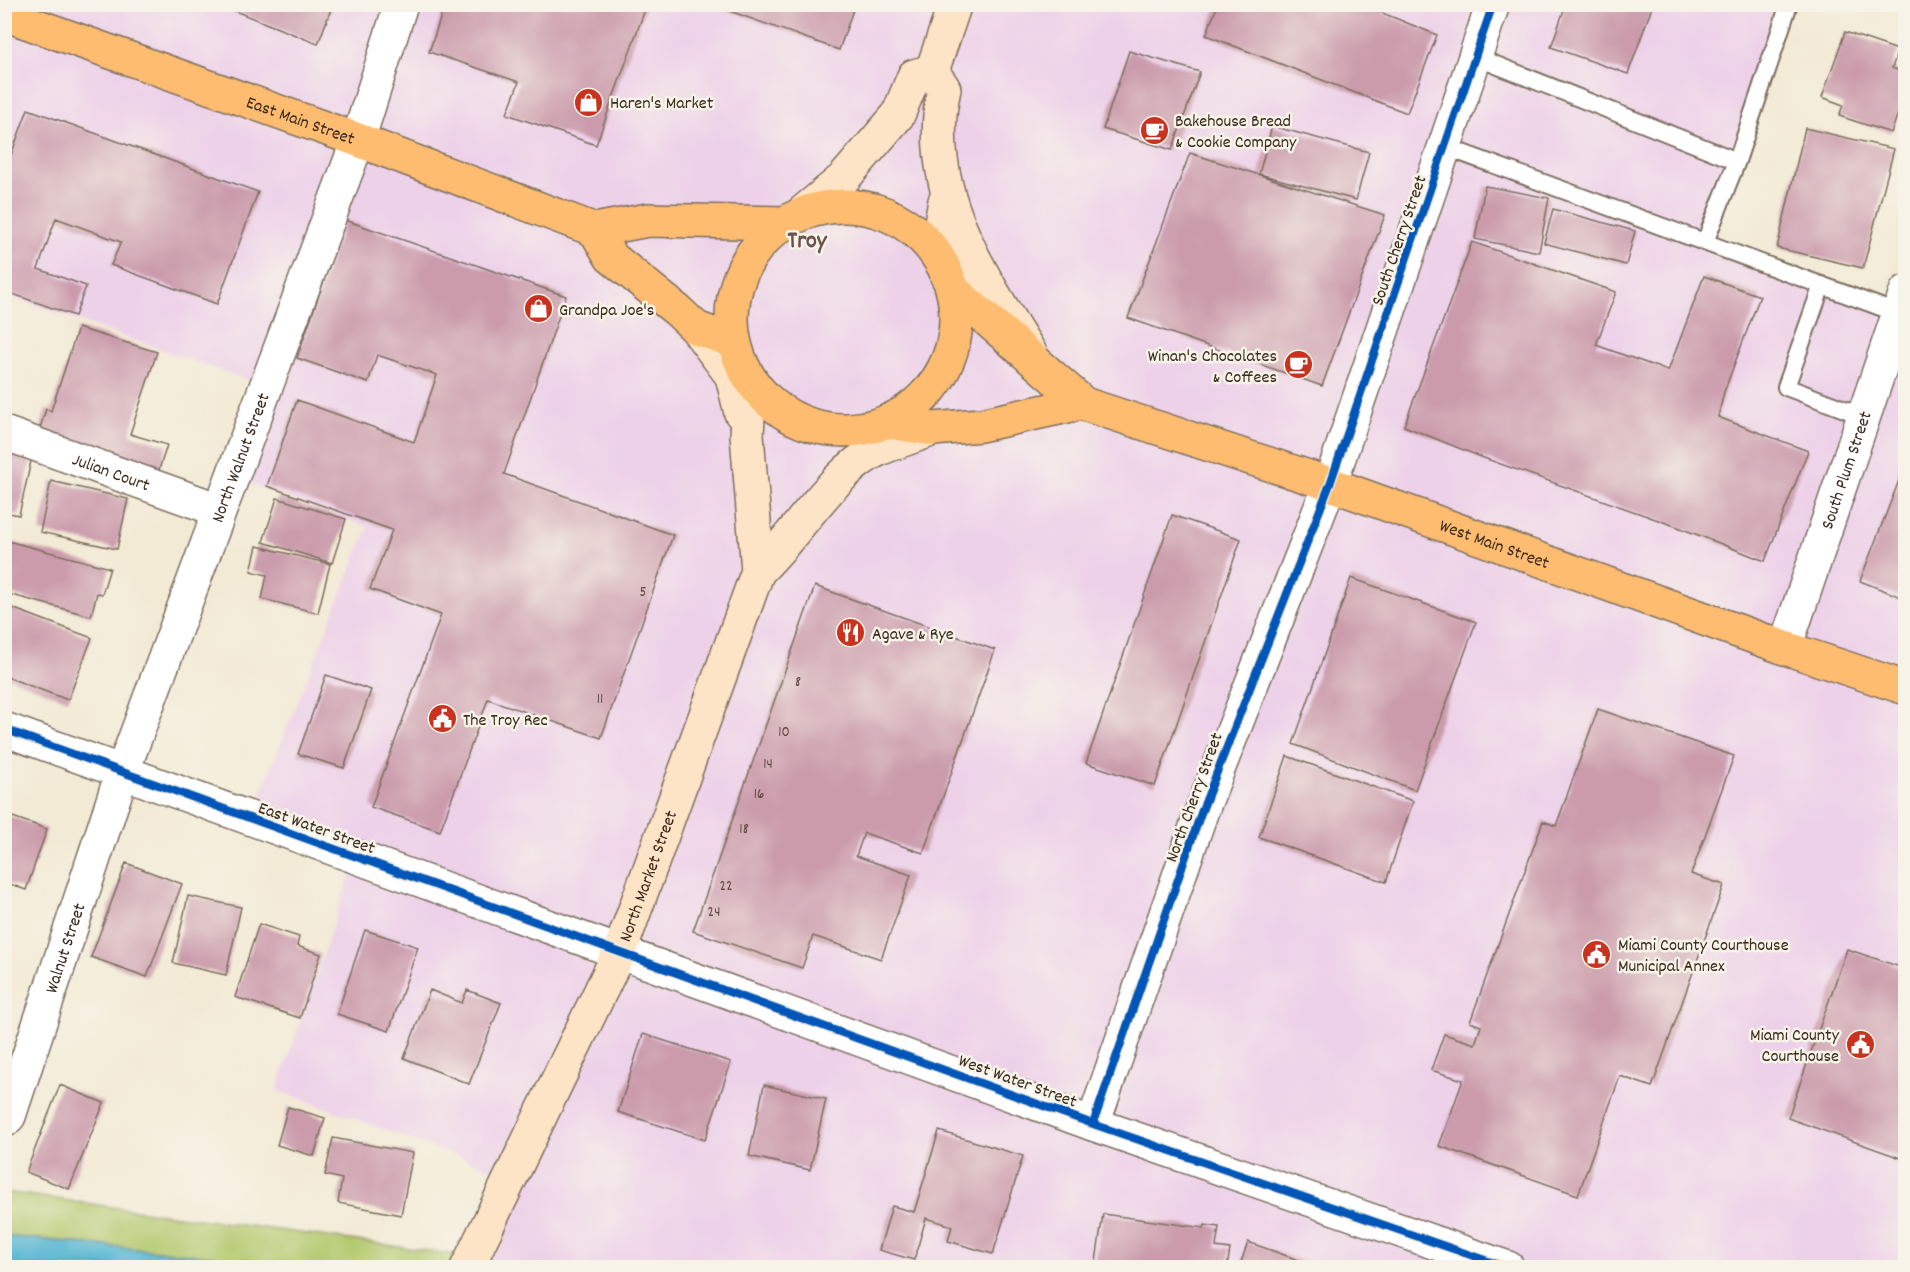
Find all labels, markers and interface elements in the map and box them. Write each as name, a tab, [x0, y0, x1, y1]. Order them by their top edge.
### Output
shop icon: Haren's Market	[573, 86, 605, 118]
street label: East Main Street	[242, 91, 358, 153]
place label: Haren's Market	[610, 92, 714, 117]
place label: Bakehouse Bread & Cookie Company	[1175, 110, 1297, 156]
cafe icon: Bakehouse Bread & Cookie Company	[1138, 114, 1170, 146]
street label: South Cherry Street	[1366, 172, 1434, 309]
district label: Troy	[788, 225, 828, 259]
shop icon: Grandpa Joe's	[522, 293, 554, 325]
place label: Grandpa Joe's	[559, 299, 654, 324]
place label: Winan's Chocolates & Coffees	[1148, 345, 1277, 391]
cafe icon: Winan's Chocolates & Coffees	[1282, 349, 1314, 381]
street label: North Walnut Street	[206, 390, 278, 527]
street label: South Plum Street	[1816, 408, 1880, 533]
street label: Julian Court	[68, 448, 153, 499]
street label: West Main Street	[1435, 514, 1553, 577]
house number: 5	[640, 582, 647, 604]
restaurant icon: Agave & Rye	[835, 617, 867, 649]
place label: Agave & Rye	[872, 623, 954, 648]
house number: 8	[795, 672, 801, 694]
house number: 11	[597, 689, 603, 711]
public building icon: The Troy Rec	[426, 703, 458, 735]
place label: The Troy Rec	[463, 709, 548, 734]
house number: 10	[778, 722, 790, 744]
street label: North Cherry Street	[1160, 729, 1231, 866]
house number: 14	[763, 754, 773, 776]
house number: 16	[754, 784, 764, 806]
street label: East Water Street	[254, 797, 378, 862]
street label: North Market Street	[614, 807, 685, 946]
house number: 18	[739, 819, 749, 841]
house number: 22	[719, 876, 733, 898]
street label: Walnut Street	[40, 900, 93, 997]
house number: 24	[708, 902, 720, 924]
place label: Miami County Courthouse Municipal Annex	[1618, 934, 1789, 980]
public building icon: Miami County Courthouse Municipal Annex	[1581, 938, 1613, 970]
place label: Miami County Courthouse	[1750, 1024, 1840, 1070]
public building icon: Miami County Courthouse	[1844, 1028, 1876, 1060]
street label: West Water Street	[954, 1049, 1080, 1116]

